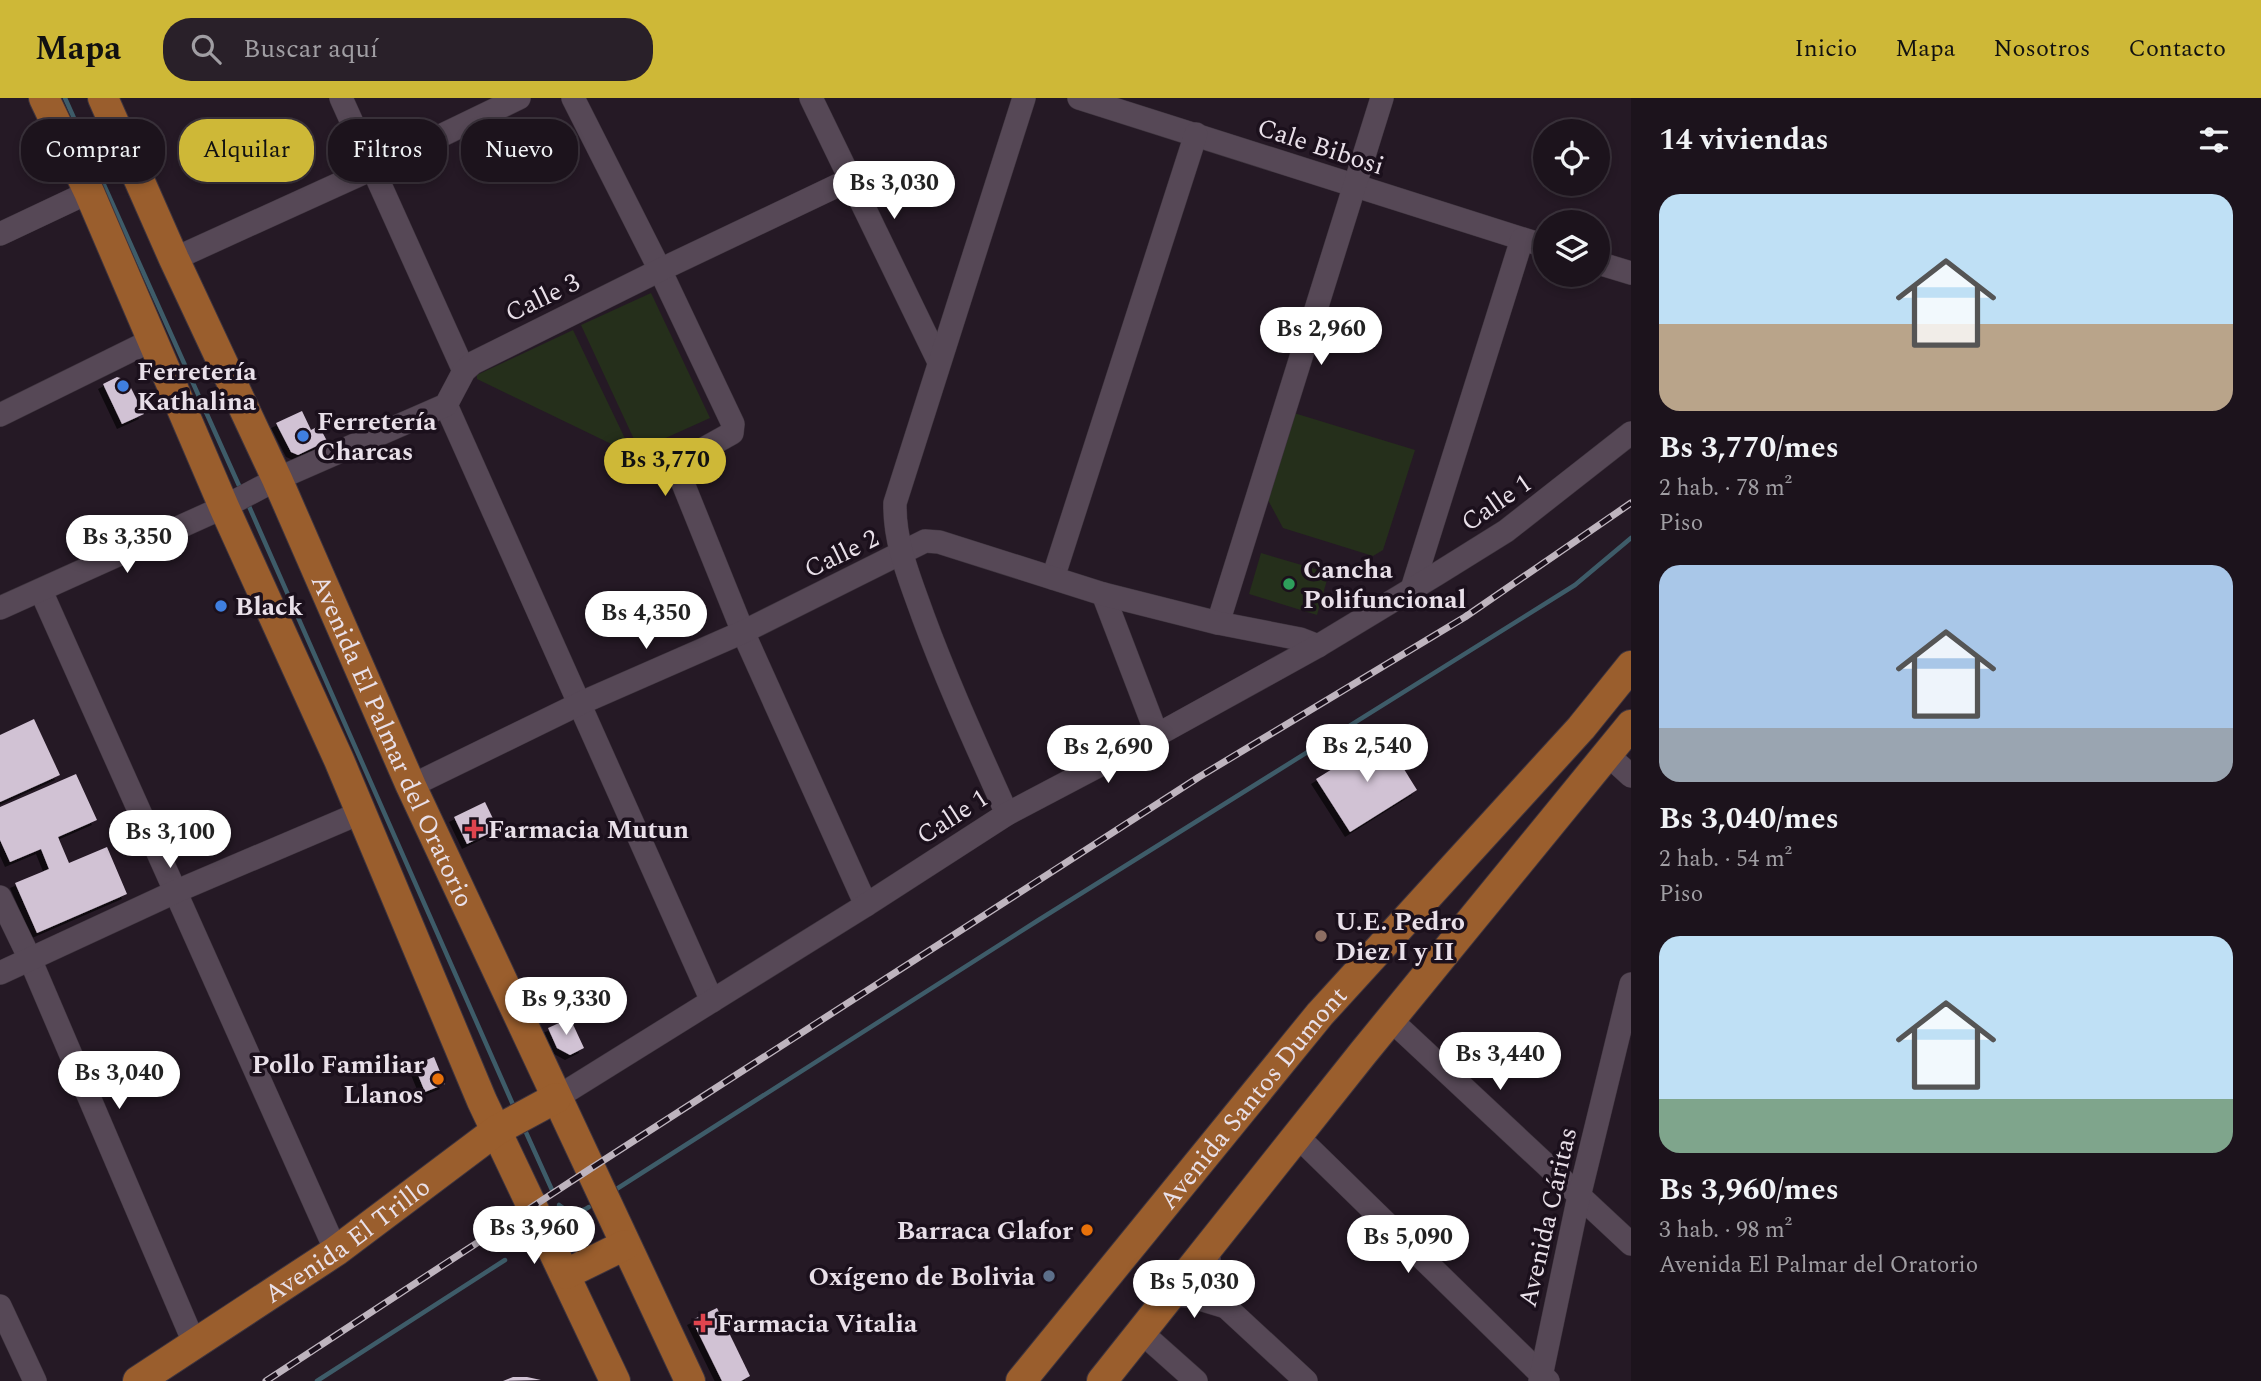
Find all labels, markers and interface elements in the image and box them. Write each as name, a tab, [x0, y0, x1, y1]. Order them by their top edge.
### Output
search box	[163, 18, 653, 81]
text: Mapa	[35, 24, 121, 74]
text: Buscar aquí	[243, 29, 378, 69]
icon: search	[187, 30, 225, 68]
text: Inicio	[1794, 31, 1857, 67]
text: Mapa	[1895, 31, 1955, 67]
text: Nosotros	[1993, 31, 2090, 67]
text: Contacto	[2128, 31, 2226, 67]
street label: Cale Bibosi	[1252, 108, 1389, 186]
text: 14 viviendas	[1659, 117, 1829, 163]
chip: Comprar	[21, 119, 165, 182]
chip: Alquilar	[179, 119, 314, 182]
chip: Filtros	[328, 119, 447, 182]
chip: Nuevo	[461, 119, 578, 182]
map controls	[1533, 119, 1610, 287]
button: locate	[1533, 119, 1610, 196]
icon: filters	[2195, 121, 2233, 159]
pin: Bs 3,030	[822, 162, 966, 221]
text: Bs 3,030	[849, 166, 939, 201]
button: layers	[1533, 210, 1610, 287]
icon: home	[1883, 240, 2009, 366]
street label: Calle 3	[498, 263, 587, 333]
pin: Bs 2,960	[1249, 308, 1393, 367]
text: Bs 2,960	[1276, 312, 1366, 347]
place label: Ferretería Kathalina	[137, 352, 257, 422]
marker: Ferretería Kathalina	[115, 378, 131, 394]
place label: Ferretería Charcas	[317, 402, 437, 472]
text: Bs 3,770/mes	[1659, 425, 1839, 471]
marker: Ferretería Charcas	[295, 428, 311, 444]
pin: Bs 3,770	[593, 438, 737, 498]
text: Bs 3,770	[620, 443, 710, 478]
street label: Calle 1	[1453, 464, 1540, 542]
text: 2 hab. · 78 m²	[1659, 471, 1792, 506]
text: Piso	[1659, 506, 1703, 541]
pin: Bs 3,350	[55, 516, 199, 575]
street label: Calle 2	[797, 519, 886, 589]
text: Bs 3,350	[82, 520, 172, 555]
place label: Cancha Polifuncional	[1303, 550, 1466, 620]
street label: Avenida El Palmar del Oratorio	[300, 568, 484, 914]
marker: Cancha Polifuncional	[1281, 576, 1297, 592]
place label: Black	[235, 587, 304, 627]
pin: Bs 4,350	[574, 592, 718, 651]
text: Bs 4,350	[601, 596, 691, 631]
marker: Black	[213, 598, 229, 614]
icon: home	[1883, 611, 2009, 737]
pin: Bs 2,540	[1295, 724, 1439, 784]
pin: Bs 2,690	[1036, 726, 1180, 785]
text: Bs 2,540	[1322, 729, 1412, 764]
text: Bs 2,690	[1063, 730, 1153, 765]
street label: Calle 1	[909, 779, 996, 855]
text: Bs 3,040/mes	[1659, 796, 1839, 842]
pin: Bs 3,100	[98, 810, 242, 870]
place label: Farmacia Mutun	[488, 810, 689, 850]
text: Bs 3,100	[125, 815, 215, 850]
marker: Farmacia Mutun	[466, 821, 482, 837]
text: 2 hab. · 54 m²	[1659, 842, 1792, 877]
text: Piso	[1659, 877, 1703, 912]
place label: U.E. Pedro Diez I y II	[1335, 902, 1465, 972]
marker: U.E. Pedro Diez I y II	[1313, 928, 1329, 944]
street label: Avenida Santos Dumont	[1149, 977, 1357, 1219]
pin: Bs 9,330	[494, 978, 638, 1037]
text: Bs 9,330	[521, 982, 611, 1017]
icon: home	[1883, 982, 2009, 1108]
pin: Bs 3,440	[1428, 1032, 1572, 1092]
text: Bs 3,440	[1455, 1037, 1545, 1072]
place label: Pollo Familiar Llanos	[252, 1045, 425, 1115]
pin: Bs 3,040	[47, 1052, 191, 1111]
text: Bs 3,040	[74, 1056, 164, 1091]
marker: Pollo Familiar Llanos	[430, 1071, 446, 1087]
street label: Avenida Cáritas	[1508, 1123, 1588, 1311]
text: Bs 3,960/mes	[1659, 1167, 1839, 1213]
street label: Avenida El Trillo	[256, 1168, 439, 1314]
pin: Bs 3,960	[462, 1206, 606, 1266]
text: Bs 3,960	[489, 1211, 579, 1246]
place label: Barraca Glafor	[897, 1211, 1074, 1251]
text: 3 hab. · 98 m²	[1659, 1213, 1792, 1248]
pin: Bs 5,090	[1336, 1216, 1480, 1275]
text: Bs 5,090	[1363, 1220, 1453, 1255]
marker: Barraca Glafor	[1079, 1222, 1095, 1238]
text: Avenida El Palmar del Oratorio	[1659, 1248, 1978, 1283]
place label: Oxígeno de Bolivia	[808, 1257, 1036, 1297]
pin: Bs 5,030	[1122, 1260, 1266, 1320]
text: Bs 5,030	[1149, 1265, 1239, 1300]
marker: Oxígeno de Bolivia	[1041, 1268, 1057, 1284]
place label: Farmacia Vitalia	[717, 1304, 918, 1344]
marker: Farmacia Vitalia	[695, 1315, 711, 1331]

